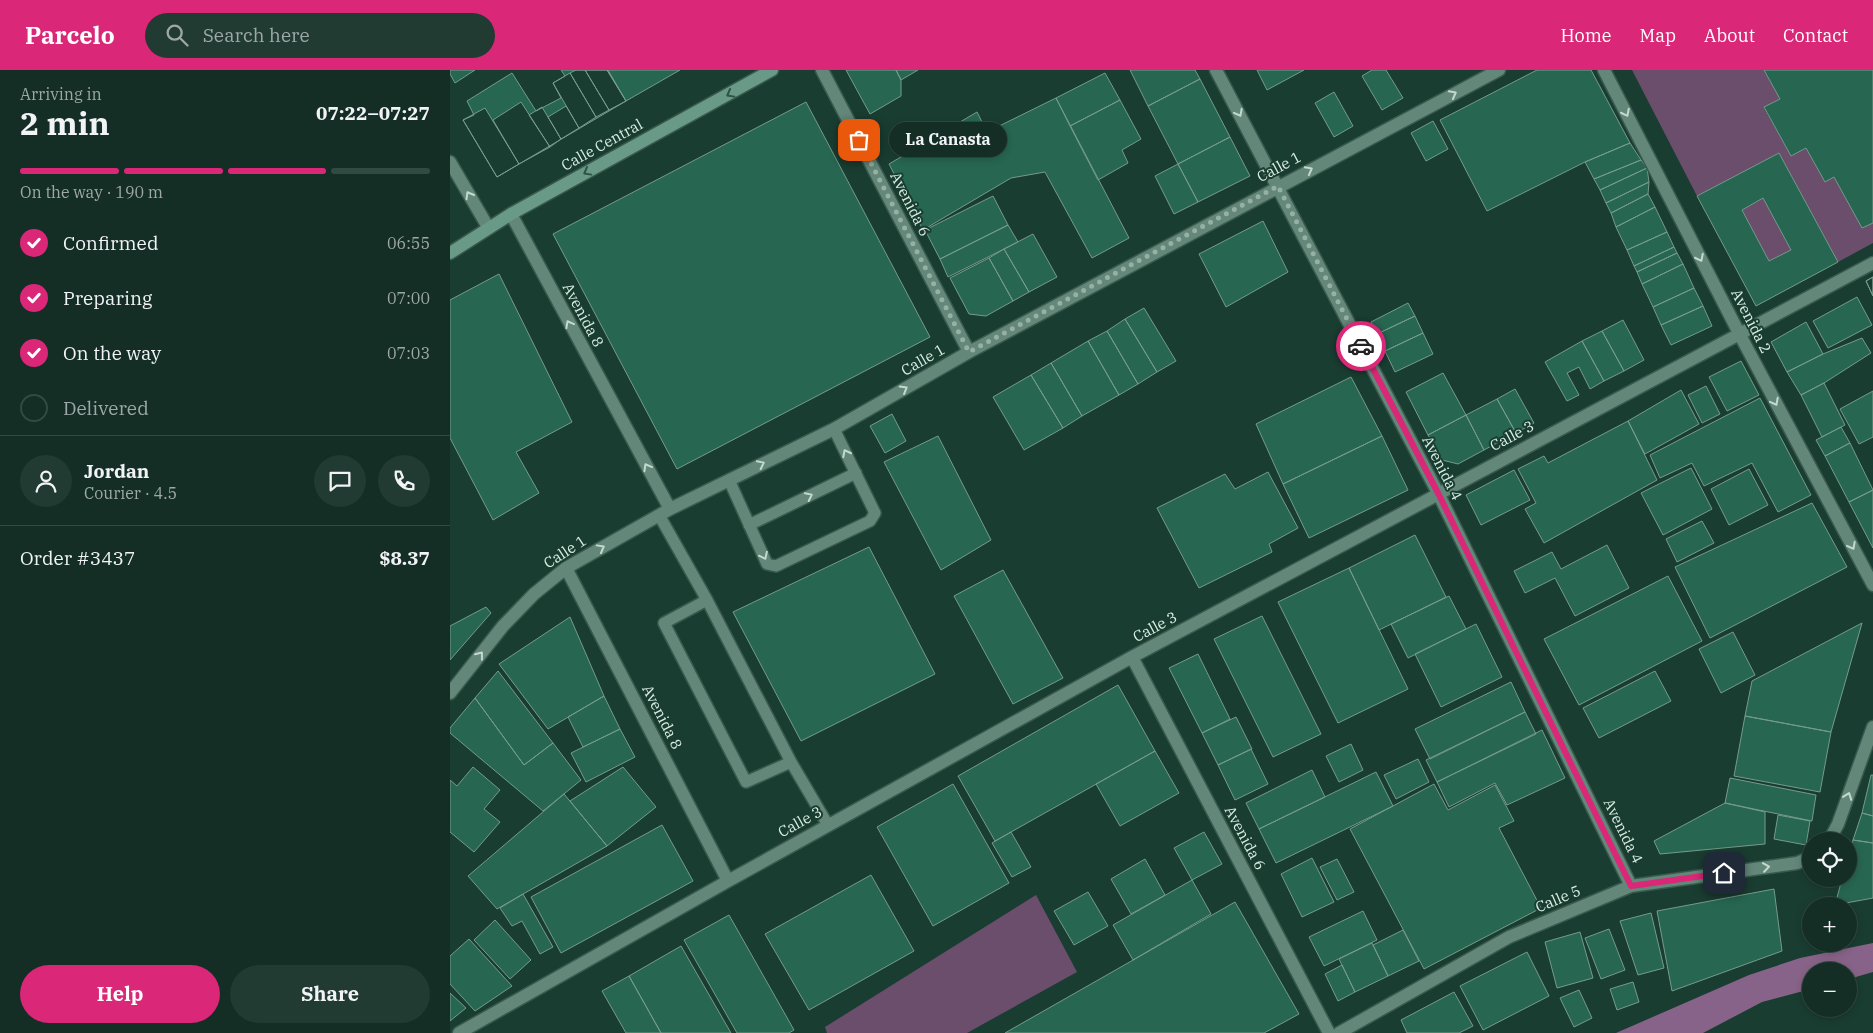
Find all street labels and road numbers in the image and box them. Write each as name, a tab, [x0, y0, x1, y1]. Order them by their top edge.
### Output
street label: Calle Central	[558, 114, 646, 175]
street label: Calle 1	[1253, 147, 1304, 186]
street label: Avenida 6	[886, 168, 935, 239]
street label: Avenida 8	[559, 279, 608, 350]
street label: Avenida 2	[1727, 285, 1776, 356]
street label: Calle 1	[898, 340, 948, 380]
street label: Calle 3	[1486, 416, 1537, 455]
street label: Avenida 4	[1418, 432, 1467, 503]
street label: Calle 1	[540, 531, 590, 572]
street label: Calle 3	[1129, 607, 1180, 646]
street label: Avenida 8	[638, 681, 687, 752]
street label: Avenida 4	[1600, 795, 1647, 866]
street label: Calle 3	[774, 802, 825, 841]
street label: Avenida 6	[1221, 802, 1270, 873]
street label: Calle 5	[1532, 881, 1583, 917]

